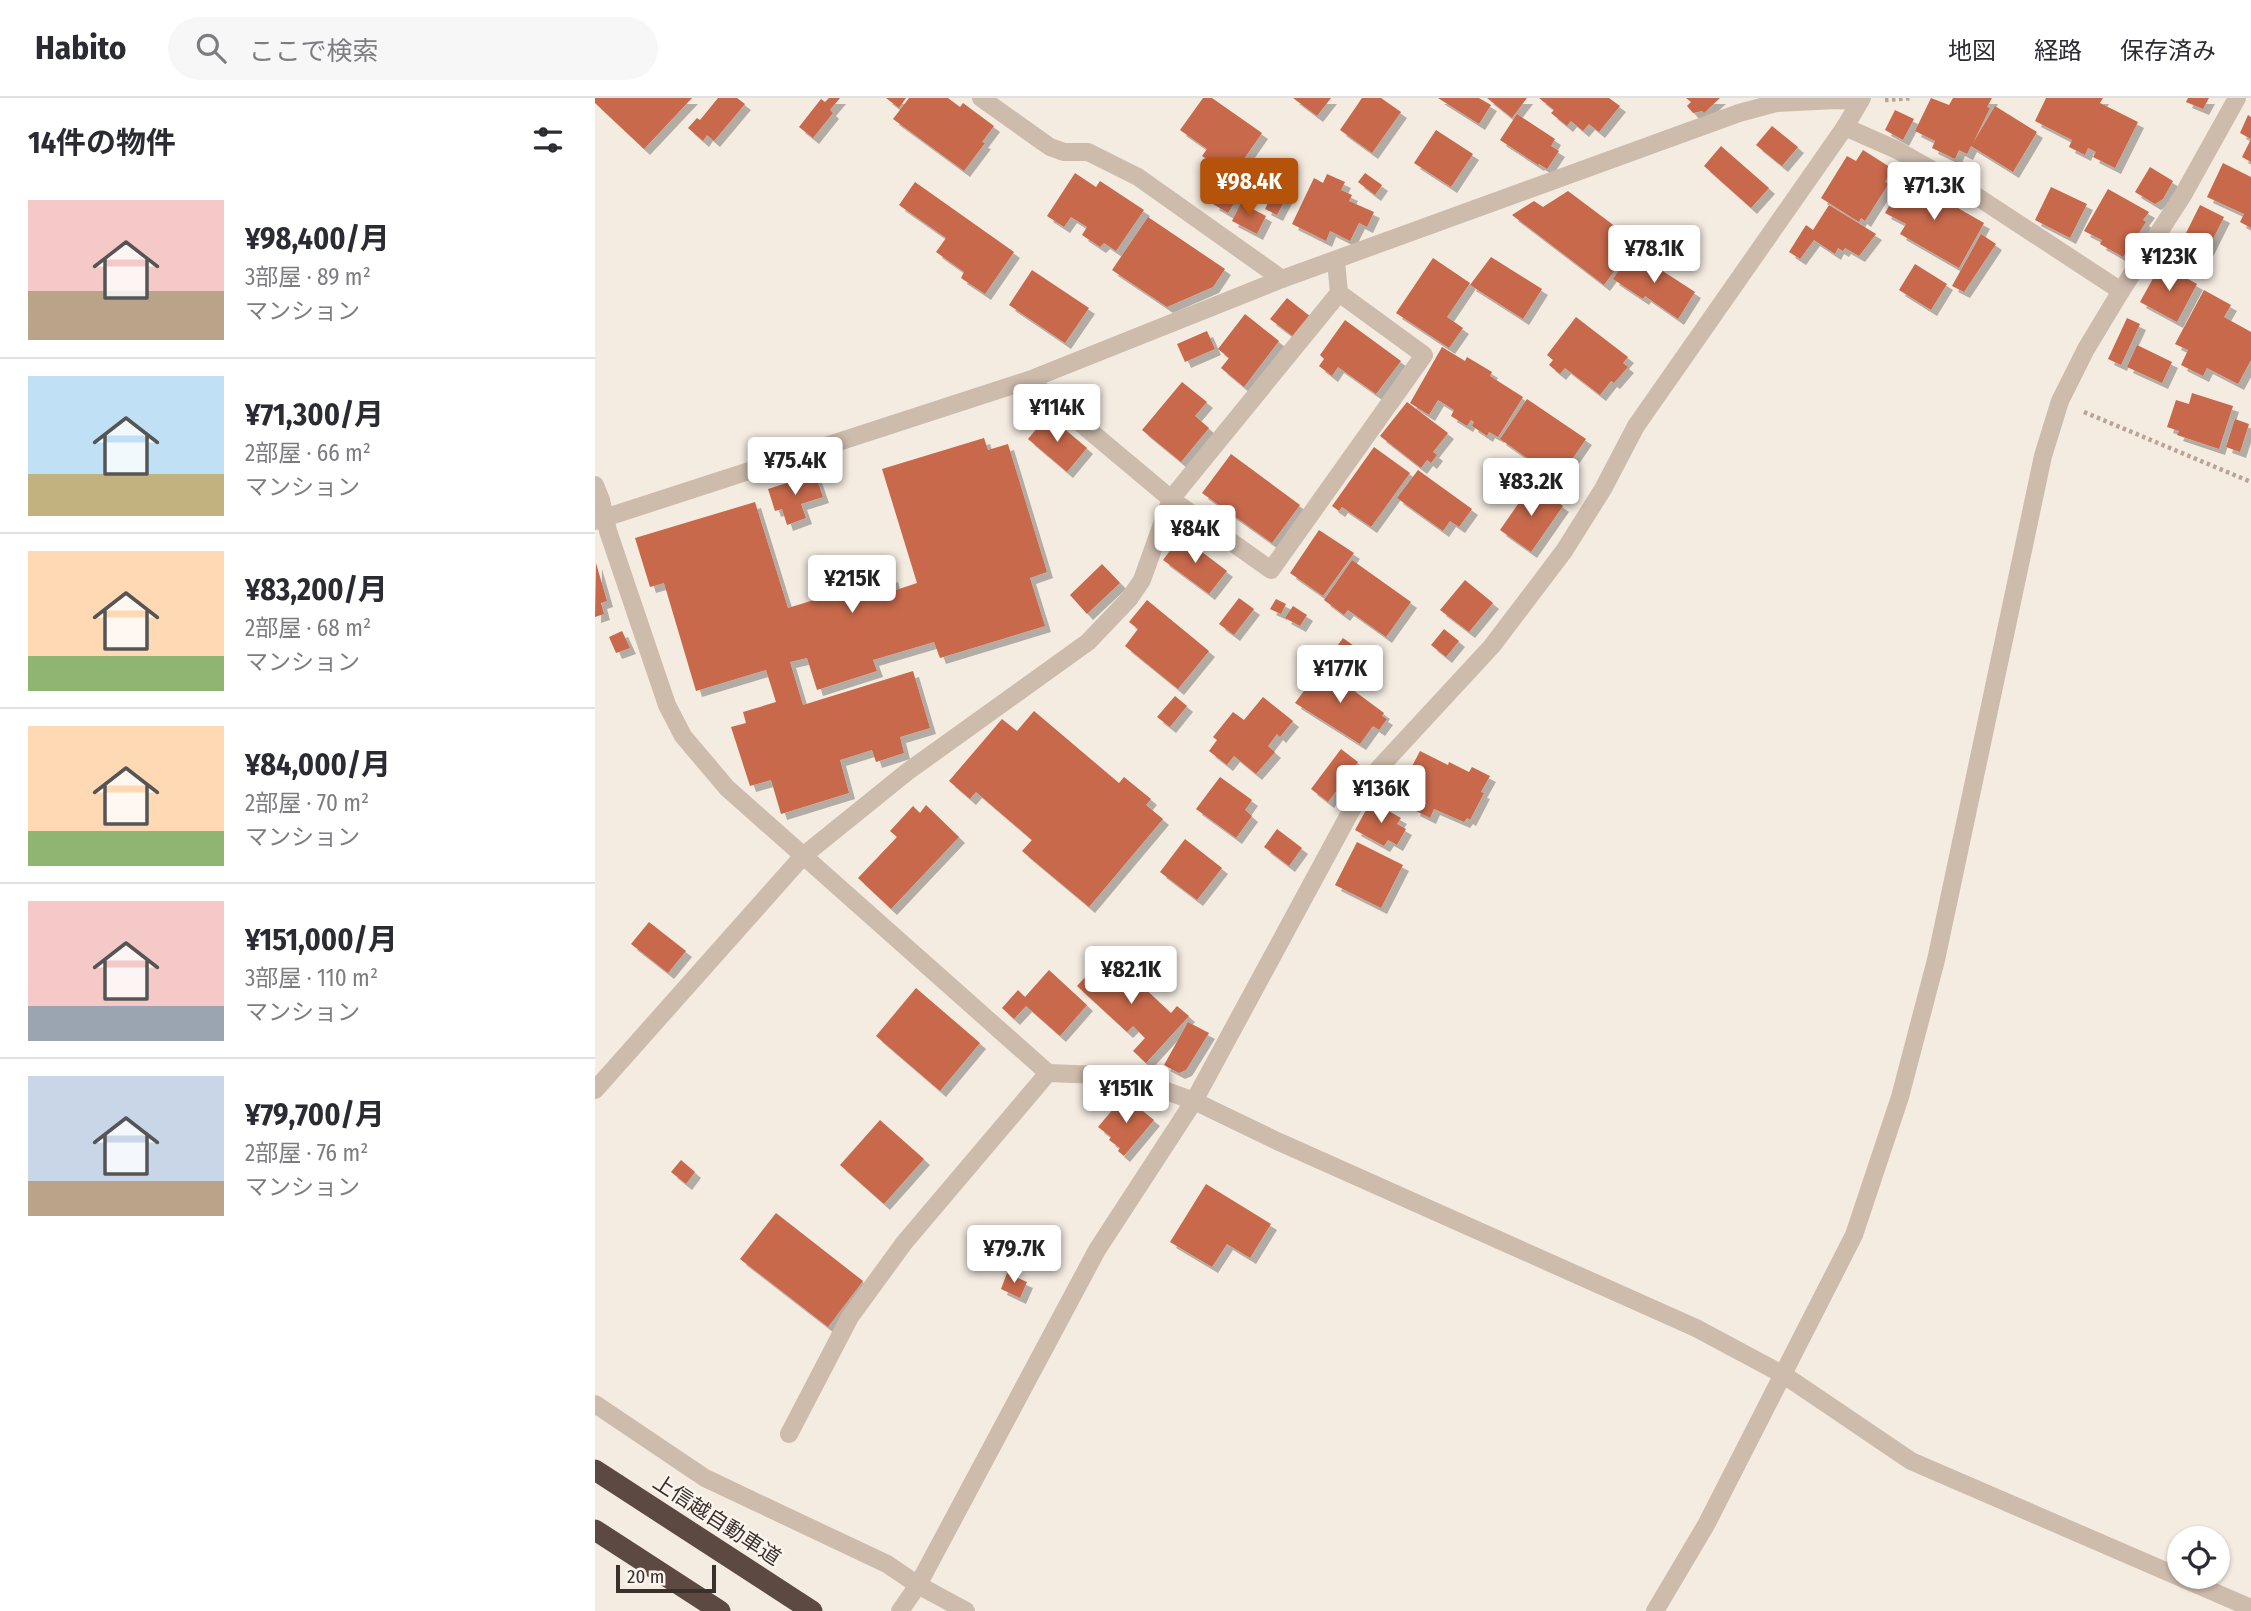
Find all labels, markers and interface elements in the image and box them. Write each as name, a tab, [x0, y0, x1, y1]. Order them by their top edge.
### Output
search box	[168, 17, 658, 80]
text: Habito	[35, 28, 126, 68]
icon: search	[192, 29, 230, 67]
text: ここで検索	[248, 36, 378, 67]
text: 地図	[1948, 37, 1996, 65]
text: 経路	[2034, 37, 2082, 65]
text: 保存済み	[2120, 37, 2216, 65]
icon: filters	[529, 121, 567, 159]
text: 14件の物件	[28, 125, 176, 161]
pin: ¥98.4K	[1192, 158, 1306, 218]
pin: ¥71.3K	[1877, 162, 1991, 222]
text: ¥98.4K	[1216, 167, 1282, 195]
text: ¥71.3K	[1903, 171, 1965, 199]
text: ¥98,400/月	[245, 221, 390, 257]
pin: ¥78.1K	[1597, 226, 1711, 285]
icon: home	[84, 228, 168, 312]
text: ¥78.1K	[1624, 234, 1684, 262]
pin: ¥123K	[2120, 234, 2218, 293]
text: ¥123K	[2141, 242, 2197, 270]
text: 3部屋 · 89 m²	[245, 263, 371, 291]
text: マンション	[245, 297, 360, 325]
pin: ¥114K	[1008, 384, 1106, 444]
text: ¥114K	[1029, 393, 1085, 421]
text: ¥71,300/月	[245, 397, 384, 433]
icon: home	[84, 404, 168, 488]
pin: ¥75.4K	[738, 438, 852, 497]
text: 2部屋 · 66 m²	[245, 439, 371, 467]
text: ¥75.4K	[764, 446, 826, 474]
pin: ¥83.2K	[1474, 458, 1588, 518]
text: ¥83.2K	[1499, 467, 1563, 495]
text: マンション	[245, 473, 360, 501]
pin: ¥84K	[1154, 505, 1236, 565]
text: ¥84K	[1171, 514, 1220, 542]
pin: ¥215K	[803, 556, 901, 615]
text: ¥215K	[824, 564, 880, 592]
text: ¥83,200/月	[245, 572, 388, 608]
icon: home	[84, 579, 168, 663]
text: 2部屋 · 68 m²	[245, 614, 371, 642]
pin: ¥177K	[1291, 646, 1389, 705]
text: マンション	[245, 648, 360, 676]
text: ¥177K	[1313, 654, 1367, 682]
text: ¥84,000/月	[245, 747, 391, 783]
icon: home	[84, 754, 168, 838]
pin: ¥136K	[1332, 766, 1430, 825]
text: ¥136K	[1352, 774, 1410, 802]
text: 2部屋 · 70 m²	[245, 789, 369, 817]
text: マンション	[245, 823, 360, 851]
text: ¥151,000/月	[245, 922, 398, 958]
icon: home	[84, 929, 168, 1013]
pin: ¥82.1K	[1074, 946, 1188, 1006]
text: ¥82.1K	[1101, 955, 1161, 983]
text: 3部屋 · 110 m²	[245, 964, 378, 992]
text: マンション	[245, 998, 360, 1026]
pin: ¥151K	[1077, 1066, 1175, 1125]
text: ¥151K	[1099, 1074, 1153, 1102]
text: ¥79,700/月	[245, 1097, 385, 1133]
icon: home	[84, 1104, 168, 1188]
text: 2部屋 · 76 m²	[245, 1139, 368, 1167]
text: マンション	[245, 1173, 360, 1201]
pin: ¥79.7K	[957, 1226, 1071, 1285]
text: ¥79.7K	[983, 1234, 1045, 1262]
street label: 上信越自動車道	[648, 1469, 786, 1571]
map controls	[2167, 1526, 2230, 1589]
button: locate	[2167, 1526, 2230, 1589]
scale bar	[616, 1562, 716, 1594]
text: 20 m	[627, 1565, 664, 1588]

